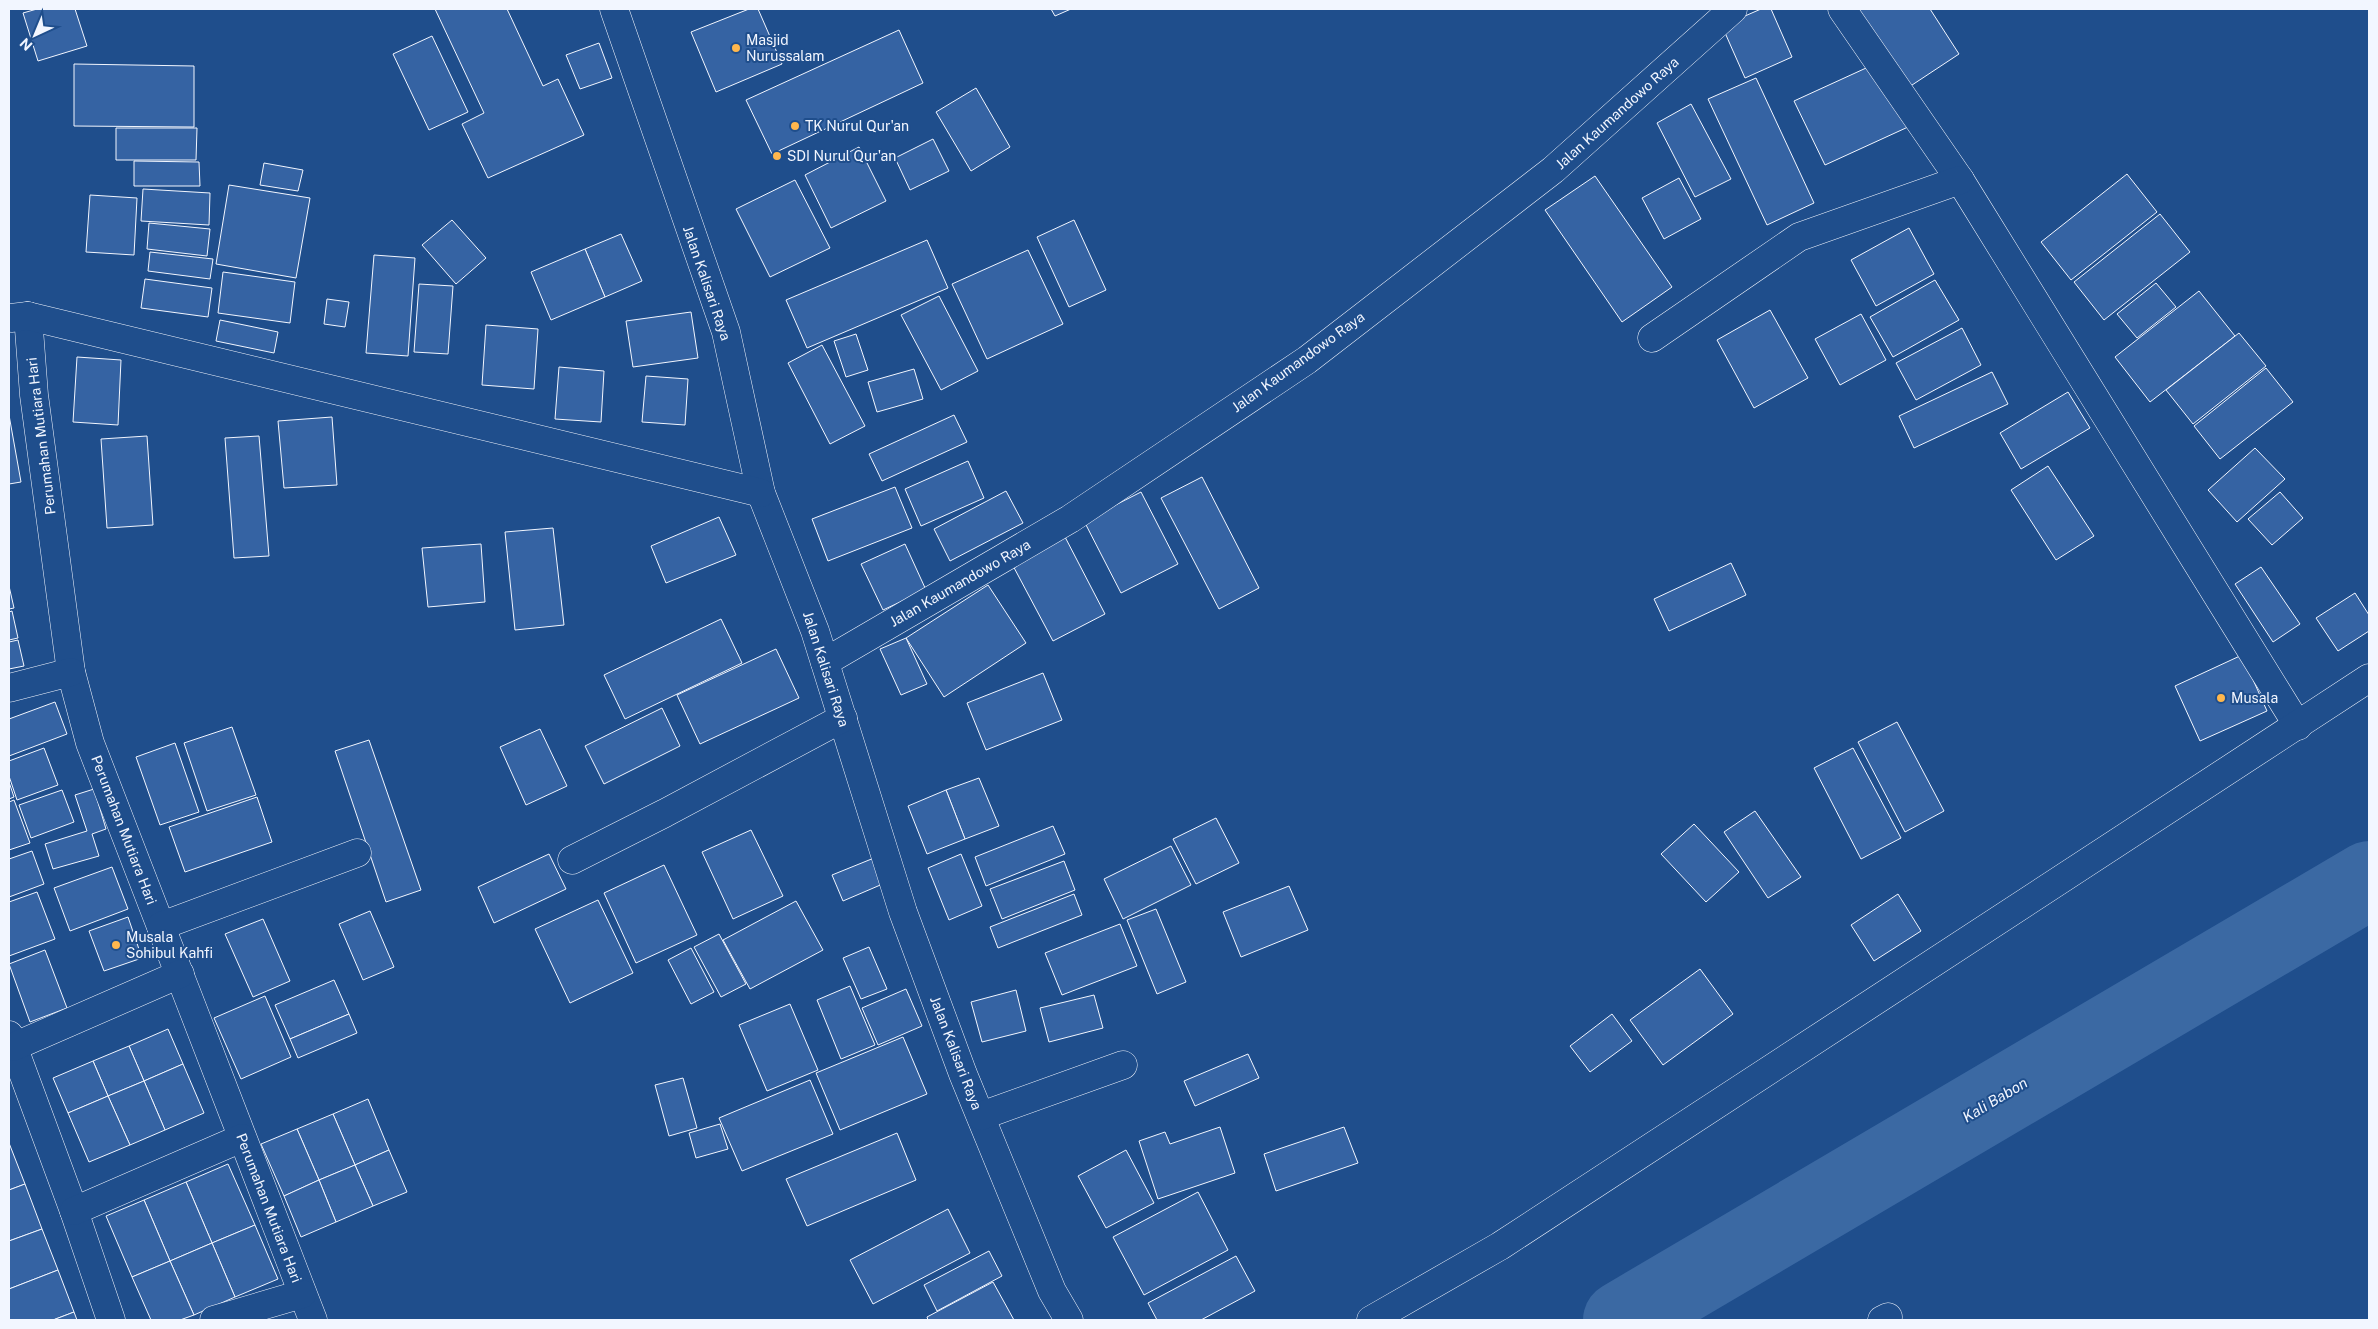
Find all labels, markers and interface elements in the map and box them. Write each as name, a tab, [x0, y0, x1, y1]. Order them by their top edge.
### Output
north arrow	[10, 10, 60, 60]
place label: Masjid Nurussalam	[746, 32, 824, 64]
text: N	[16, 35, 35, 54]
marker: Masjid Nurussalam	[730, 42, 742, 54]
street label: Jalan Kaumandowo Raya	[1552, 54, 1682, 172]
place label: TK Nurul Qur'an	[805, 118, 909, 134]
marker: TK Nurul Qur'an	[789, 120, 801, 132]
place label: SDI Nurul Qur'an	[787, 148, 896, 164]
marker: SDI Nurul Qur'an	[771, 150, 783, 162]
street label: Jalan Kalisari Raya	[680, 223, 734, 343]
street label: Jalan Kaumandowo Raya	[1229, 309, 1367, 415]
street label: Perumahan Mutiara Hari	[23, 356, 59, 516]
street label: Jalan Kaumandowo Raya	[887, 536, 1033, 630]
street label: Jalan Kalisari Raya	[800, 609, 852, 729]
place label: Musala	[2231, 690, 2278, 706]
marker: Musala	[2215, 692, 2227, 704]
street label: Perumahan Mutiara Hari	[88, 753, 160, 907]
place label: Musala Sohibul Kahfi	[126, 929, 213, 961]
marker: Musala Sohibul Kahfi	[110, 939, 122, 951]
street label: Jalan Kalisari Raya	[927, 994, 985, 1112]
water label: Kali Babon	[1959, 1074, 2030, 1125]
street label: Perumahan Mutiara Hari	[233, 1131, 305, 1285]

